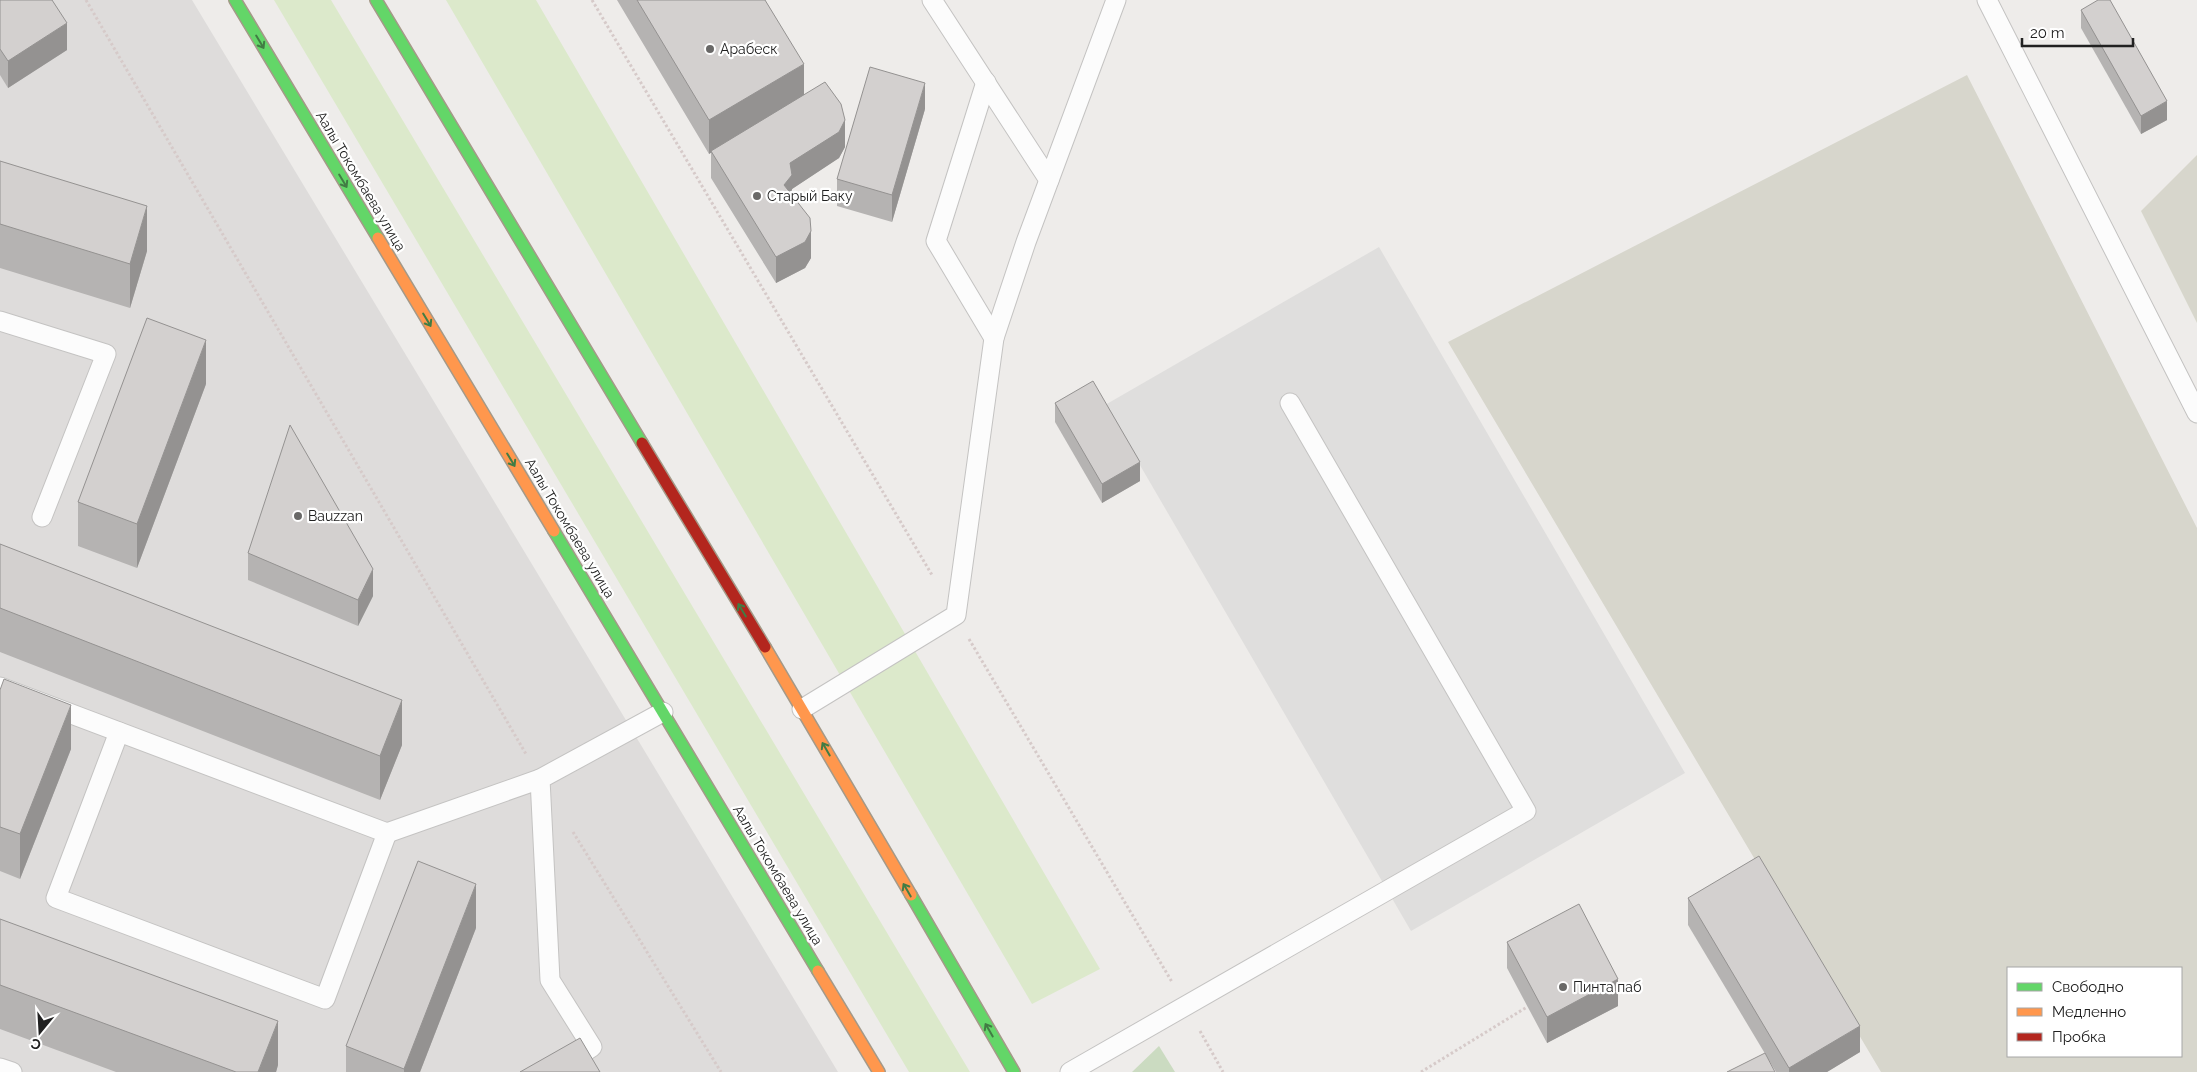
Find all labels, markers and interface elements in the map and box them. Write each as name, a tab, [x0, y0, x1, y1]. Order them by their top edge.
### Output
scale bar	[2022, 15, 2133, 47]
text: 20 m	[2030, 24, 2065, 42]
one-way arrow	[255, 34, 265, 48]
place label: Арабеск	[720, 41, 777, 57]
marker: Арабеск	[704, 43, 716, 55]
street label: Аалы Токомбаева улица	[313, 108, 409, 254]
one-way arrow	[339, 174, 349, 188]
place label: Старый Баку	[767, 188, 853, 204]
marker: Старый Баку	[751, 190, 763, 202]
one-way arrow	[423, 313, 433, 327]
one-way arrow	[506, 452, 516, 466]
street label: Аалы Токомбаева улица	[522, 455, 618, 601]
place label: Bauzzan	[308, 508, 363, 524]
marker: Bauzzan	[292, 510, 304, 522]
one-way arrow	[737, 603, 747, 617]
one-way arrow	[820, 743, 830, 757]
street label: Аалы Токомбаева улица	[730, 802, 826, 948]
one-way arrow	[902, 883, 912, 897]
legend	[2007, 967, 2182, 1057]
text: Свободно	[2052, 978, 2124, 996]
place label: Пинта паб	[1573, 979, 1641, 995]
marker: Пинта паб	[1557, 981, 1569, 993]
text: Медленно	[2052, 1003, 2126, 1021]
north arrow	[15, 1007, 65, 1057]
one-way arrow	[984, 1023, 994, 1037]
text: Пробка	[2052, 1028, 2106, 1046]
text: С	[29, 1035, 43, 1053]

